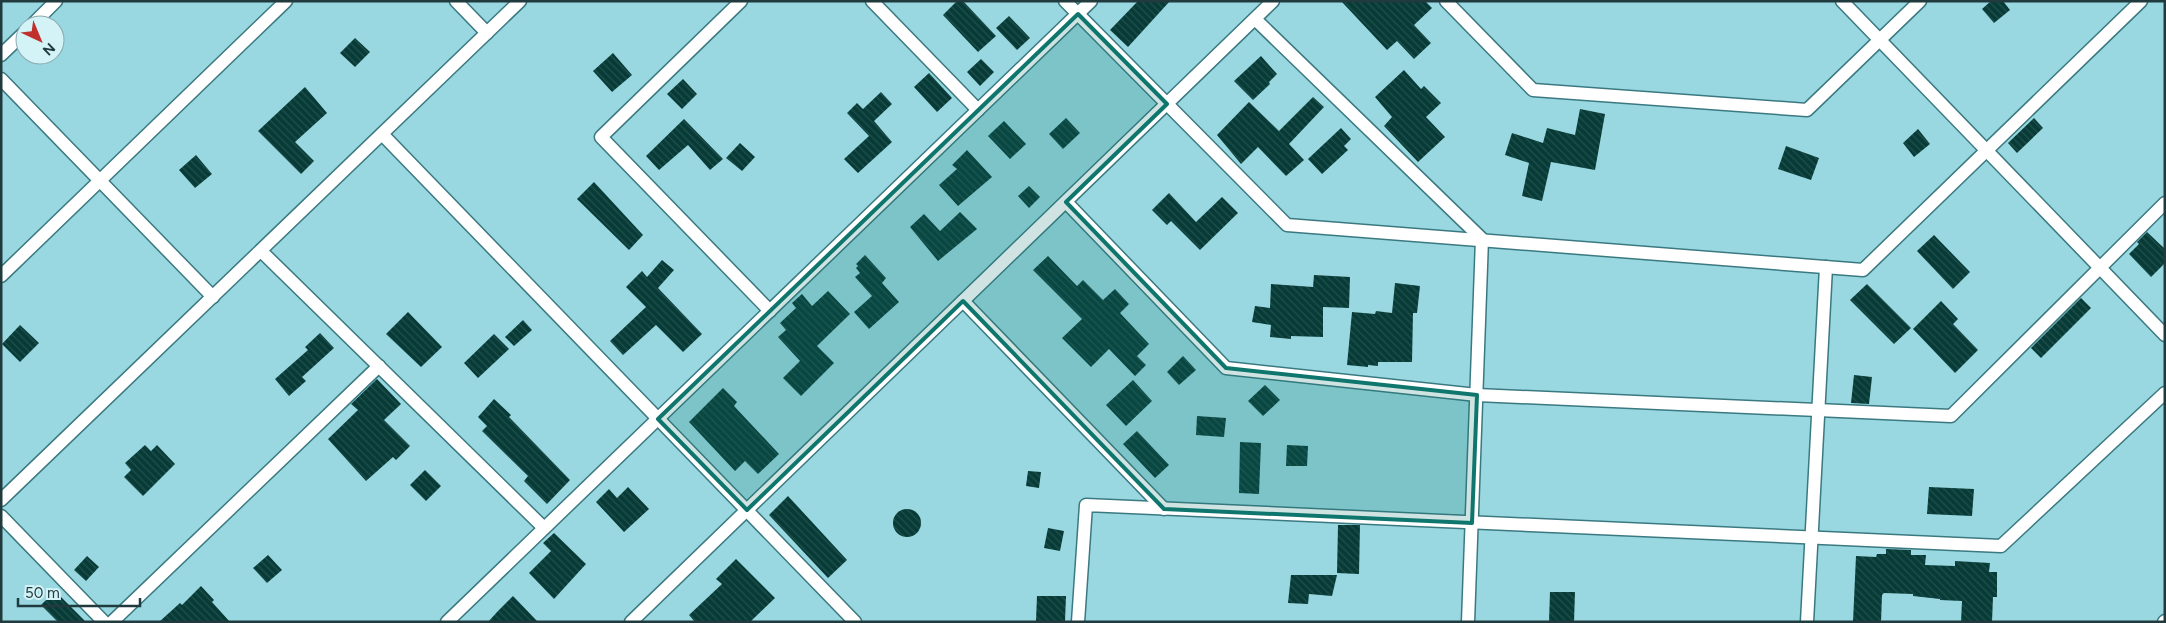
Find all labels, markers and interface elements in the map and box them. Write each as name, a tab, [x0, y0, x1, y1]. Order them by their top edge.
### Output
north arrow	[15, 15, 65, 65]
text: N	[39, 39, 58, 59]
scale bar	[18, 576, 140, 608]
text: 50 m	[25, 584, 60, 602]

